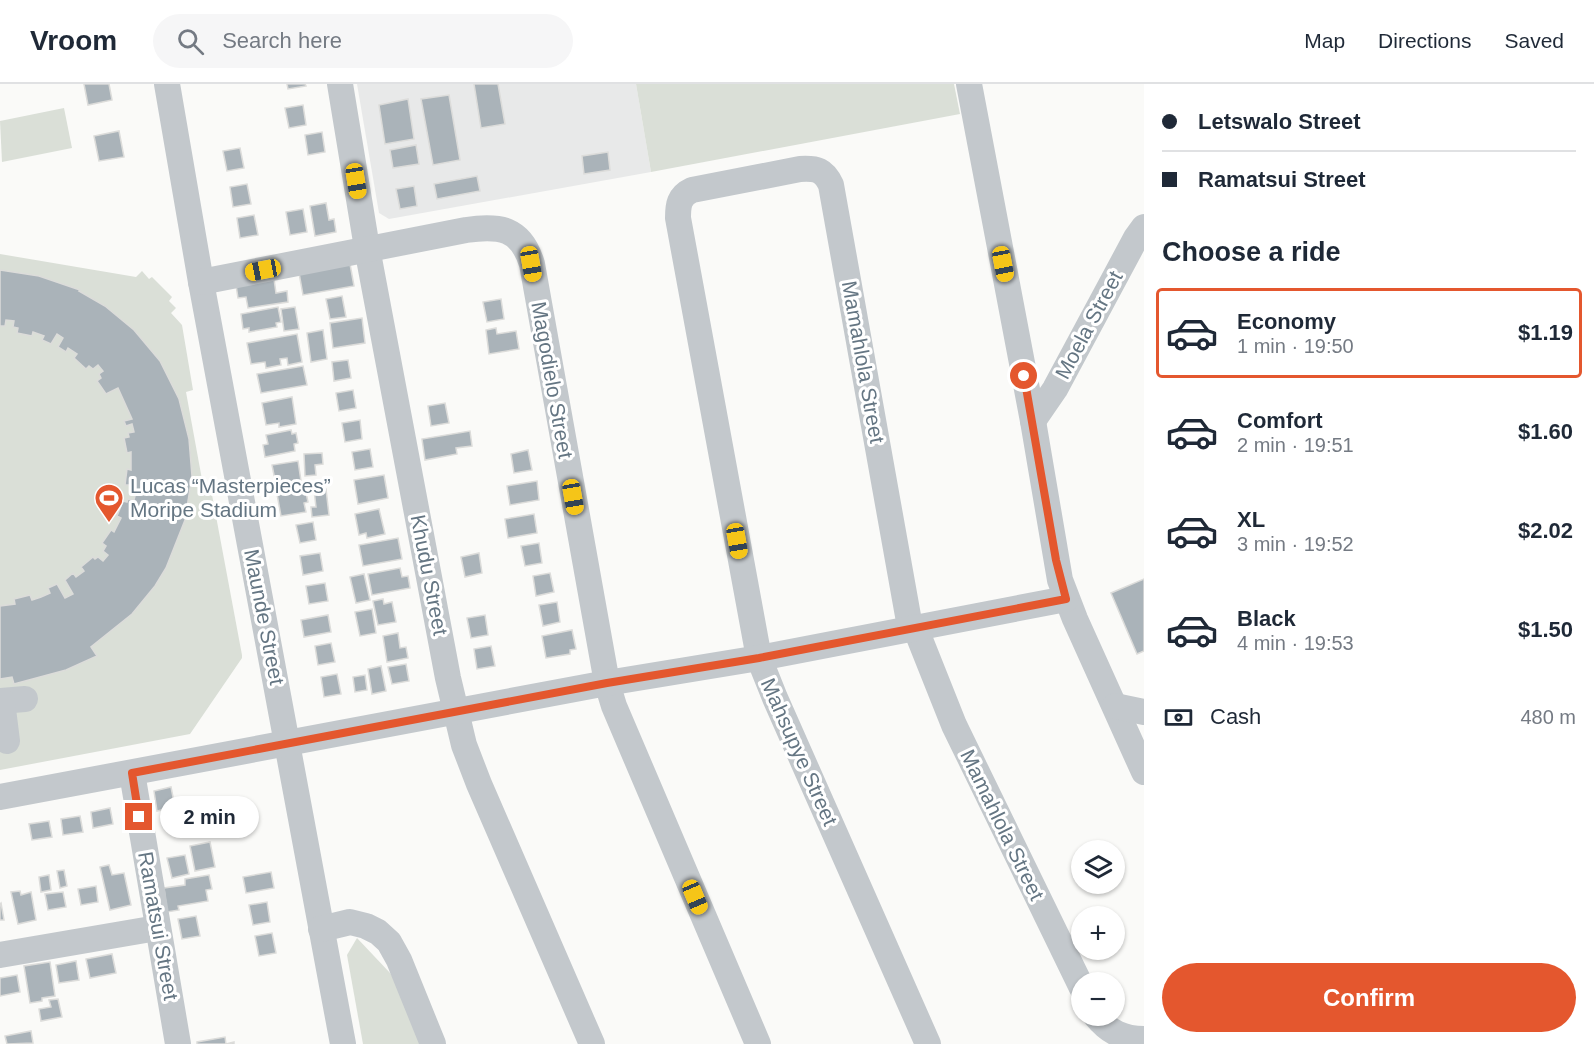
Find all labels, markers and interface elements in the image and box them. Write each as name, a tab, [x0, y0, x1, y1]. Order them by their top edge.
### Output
search box	[153, 14, 573, 68]
text: Vroom	[30, 25, 117, 56]
icon: search	[174, 25, 207, 58]
text: Search here	[222, 28, 342, 53]
text: Map	[1304, 29, 1345, 52]
text: Directions	[1378, 29, 1471, 52]
text: Saved	[1504, 29, 1564, 52]
text: Letswalo Street	[1198, 109, 1361, 134]
car	[344, 162, 368, 200]
text: Ramatsui Street	[1198, 167, 1366, 192]
text: Choose a ride	[1162, 237, 1341, 267]
car	[519, 245, 543, 283]
car	[991, 245, 1015, 283]
car	[244, 258, 282, 282]
street label: Moela Street	[1050, 267, 1127, 383]
street label: Mamahlola Street	[838, 279, 889, 445]
street label: Magodielo Street	[527, 300, 578, 460]
icon: car	[1165, 306, 1219, 360]
text: Economy	[1237, 309, 1336, 334]
text: $1.19	[1518, 320, 1573, 345]
text: 1 min · 19:50	[1237, 335, 1354, 357]
route start	[1010, 362, 1037, 389]
icon: car	[1165, 405, 1219, 459]
text: Comfort	[1237, 408, 1323, 433]
text: $1.60	[1518, 419, 1573, 444]
text: 2 min · 19:51	[1237, 434, 1354, 456]
place label: Lucas “Masterpieces” Moripe Stadium	[130, 474, 331, 521]
car	[561, 478, 585, 516]
sports icon: Lucas “Masterpieces” Moripe Stadium	[93, 482, 125, 524]
icon: car	[1165, 504, 1219, 558]
text: XL	[1237, 507, 1265, 532]
street label: Khudu Street	[407, 513, 453, 637]
text: $2.02	[1518, 518, 1573, 543]
car	[725, 522, 749, 560]
text: 3 min · 19:52	[1237, 533, 1354, 555]
street label: Maunde Street	[240, 547, 289, 687]
icon: car	[1165, 603, 1219, 657]
text: Black	[1237, 606, 1296, 631]
text: $1.50	[1518, 617, 1573, 642]
text: 4 min · 19:53	[1237, 632, 1354, 654]
street label: Mahsupye Street	[757, 675, 842, 829]
icon: cash	[1162, 701, 1195, 734]
text: Cash	[1210, 704, 1261, 729]
text: 480 m	[1520, 706, 1576, 728]
street label: Mamahlola Street	[956, 746, 1049, 904]
callout: 2 min	[160, 796, 259, 838]
route end	[125, 803, 152, 830]
text: 2 min	[183, 806, 236, 828]
map controls	[1071, 840, 1125, 1026]
button: layers	[1071, 840, 1125, 894]
street label: Ramatsui Street	[134, 850, 183, 1002]
car	[680, 877, 710, 917]
button: +	[1071, 906, 1125, 960]
button: Confirm	[1162, 963, 1576, 1032]
button: −	[1071, 972, 1125, 1026]

